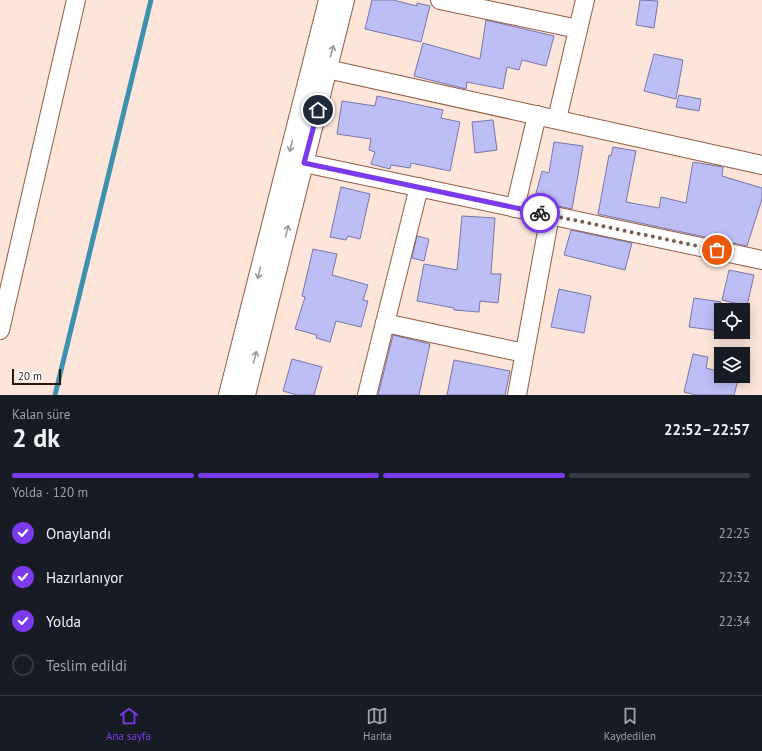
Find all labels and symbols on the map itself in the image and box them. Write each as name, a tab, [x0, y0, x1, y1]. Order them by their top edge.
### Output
one-way arrow	[329, 44, 336, 57]
pin	[301, 93, 335, 127]
one-way arrow	[287, 140, 294, 153]
courier	[520, 193, 560, 233]
one-way arrow	[284, 225, 291, 238]
pin	[700, 233, 734, 267]
one-way arrow	[255, 266, 263, 279]
one-way arrow	[252, 351, 260, 364]
scale bar	[12, 367, 61, 386]

